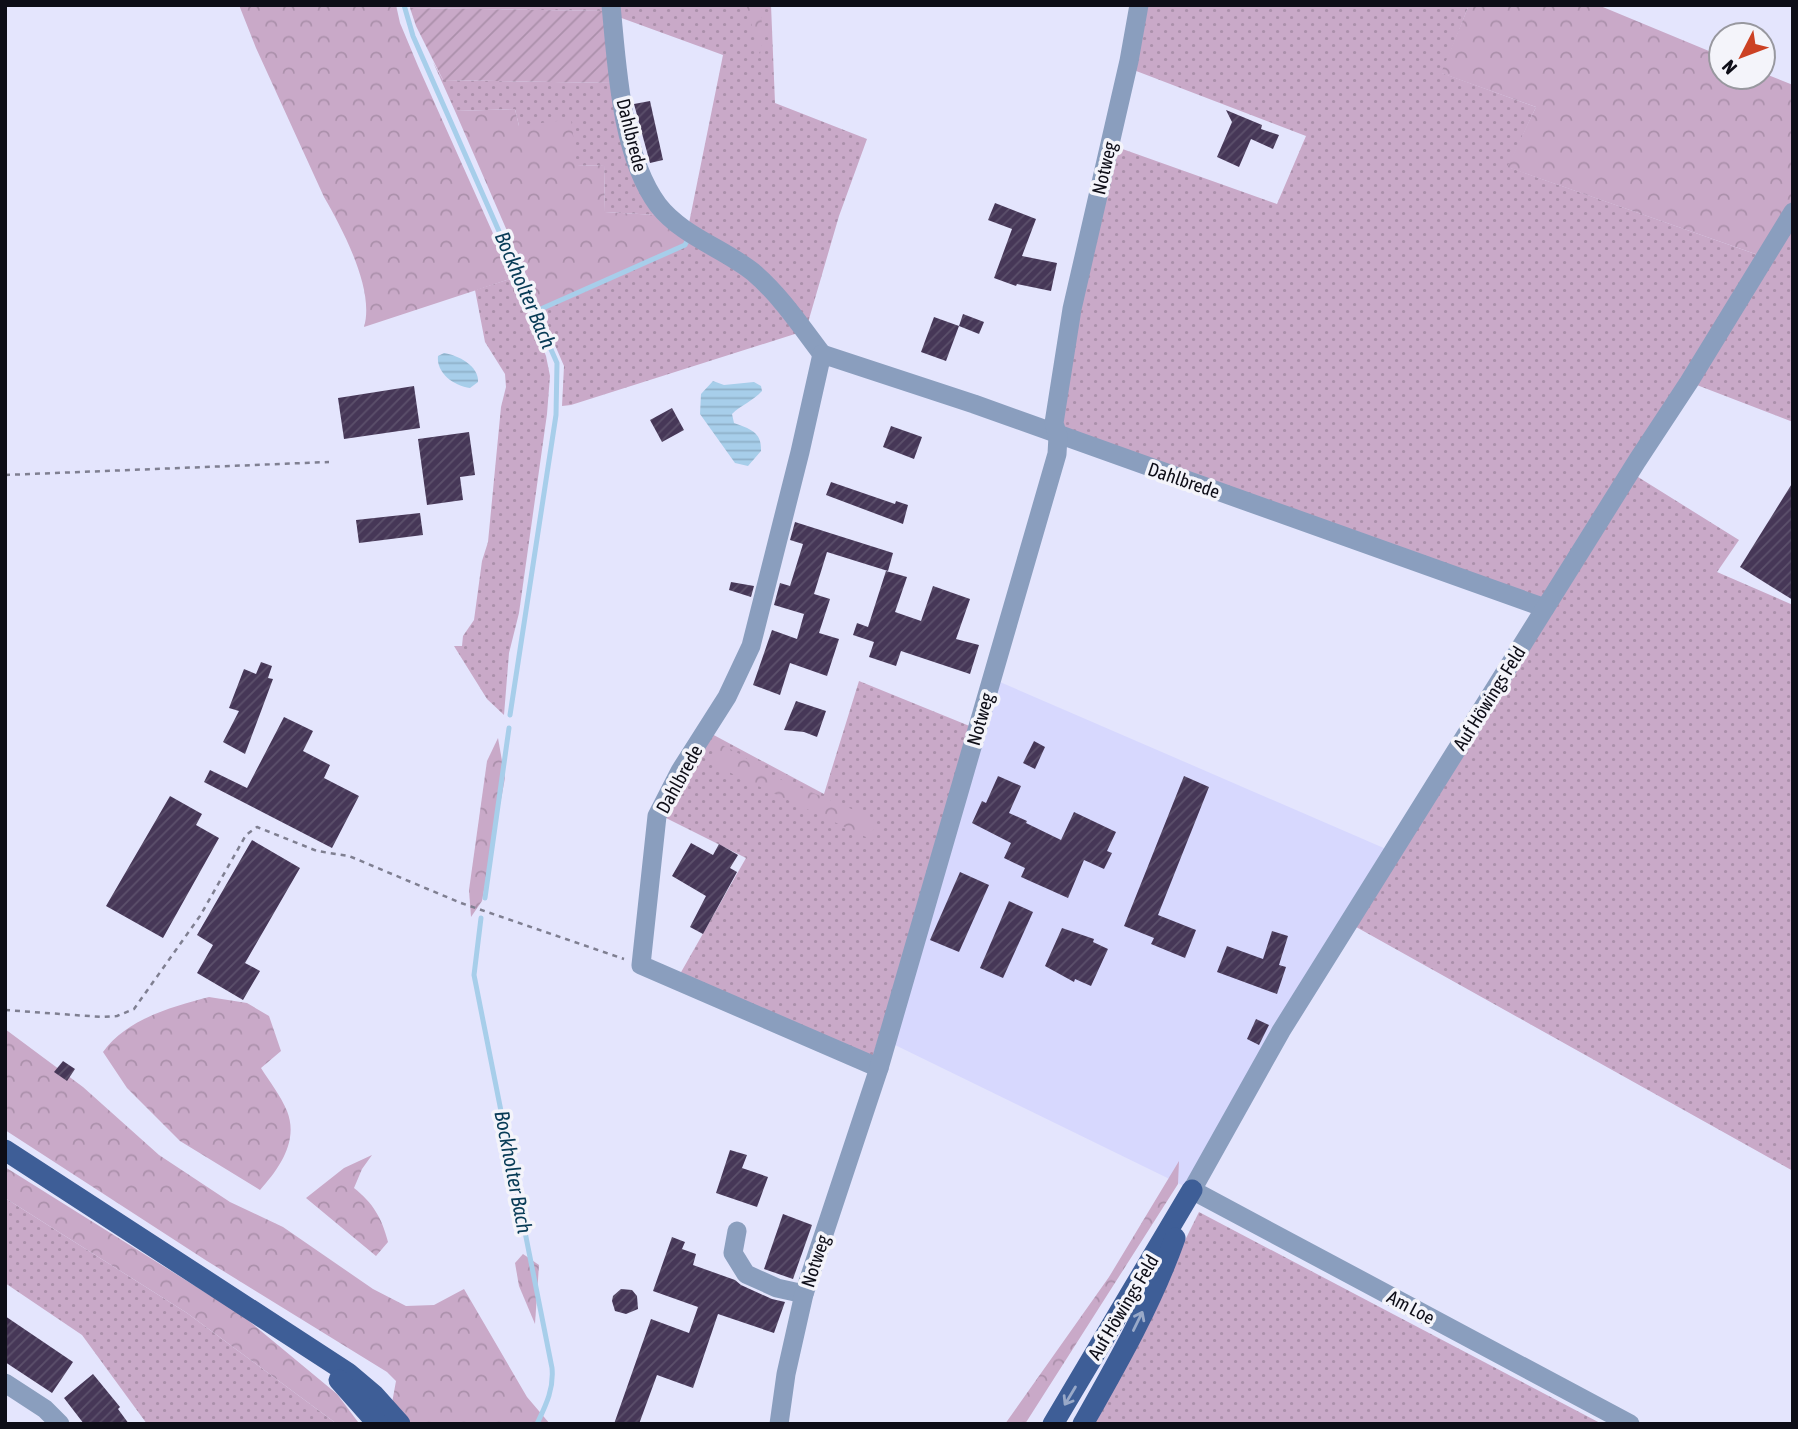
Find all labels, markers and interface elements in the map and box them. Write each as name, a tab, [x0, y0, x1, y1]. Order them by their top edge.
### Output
north arrow	[1707, 21, 1777, 91]
text: N	[1717, 56, 1741, 79]
street label: Dahlbrede	[612, 96, 652, 174]
street label: Notweg	[1087, 139, 1121, 197]
water label: Bockholter Bach	[491, 228, 561, 352]
street label: Dahlbrede	[1145, 457, 1223, 503]
street label: Auf Höwings Feld	[1448, 642, 1530, 754]
street label: Notweg	[962, 689, 998, 748]
street label: Dahlbrede	[651, 741, 707, 817]
water label: Bockholter Bach	[490, 1108, 538, 1235]
street label: Notweg	[796, 1231, 834, 1290]
street label: Auf Höwings Feld	[1083, 1251, 1163, 1363]
street label: Am Loe	[1384, 1285, 1438, 1329]
one-way arrow	[1132, 1311, 1146, 1332]
one-way arrow	[1062, 1385, 1076, 1405]

